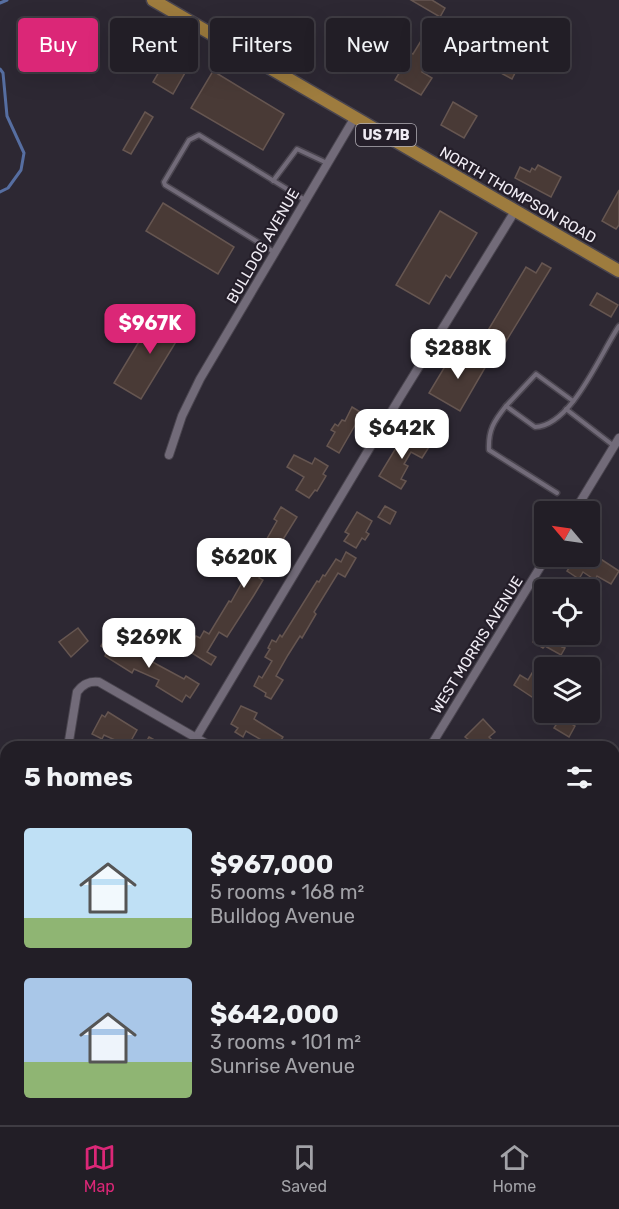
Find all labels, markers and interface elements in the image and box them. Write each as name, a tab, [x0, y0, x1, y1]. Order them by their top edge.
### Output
chip: Buy	[18, 18, 98, 72]
chip: Rent	[110, 18, 198, 72]
chip: Filters	[210, 18, 314, 72]
chip: New	[326, 18, 410, 72]
chip: Apartment	[422, 18, 570, 72]
road number: US 71B	[356, 124, 416, 146]
street label: NORTH THOMPSON ROAD	[437, 143, 599, 247]
street label: BULLDOG AVENUE	[223, 185, 303, 307]
pin: $967K	[108, 304, 192, 355]
text: $967K	[118, 311, 182, 335]
pin: $288K	[416, 329, 500, 380]
text: $288K	[425, 336, 491, 360]
pin: $642K	[360, 409, 444, 460]
text: $642K	[369, 416, 435, 440]
north arrow	[534, 501, 600, 567]
map controls	[534, 501, 600, 723]
pin: $620K	[202, 538, 286, 589]
text: $620K	[211, 545, 277, 569]
street label: WEST MORRIS AVENUE	[427, 573, 527, 717]
button: locate	[534, 579, 600, 645]
pin: $269K	[107, 618, 191, 669]
text: $269K	[116, 625, 182, 649]
button: layers	[534, 657, 600, 723]
icon: filters	[563, 761, 596, 794]
text: 5 homes	[24, 762, 133, 793]
text: $967,000	[210, 849, 333, 880]
icon: home	[72, 852, 144, 924]
text: 5 rooms · 168 m²	[210, 880, 364, 904]
text: Bulldog Avenue	[210, 904, 355, 928]
text: $642,000	[210, 999, 339, 1030]
icon: home	[72, 1002, 144, 1074]
text: 3 rooms · 101 m²	[210, 1030, 361, 1054]
text: Sunrise Avenue	[210, 1054, 355, 1078]
tab: Map	[83, 1141, 116, 1196]
tab: Saved	[281, 1141, 327, 1196]
tab: Home	[492, 1141, 536, 1196]

